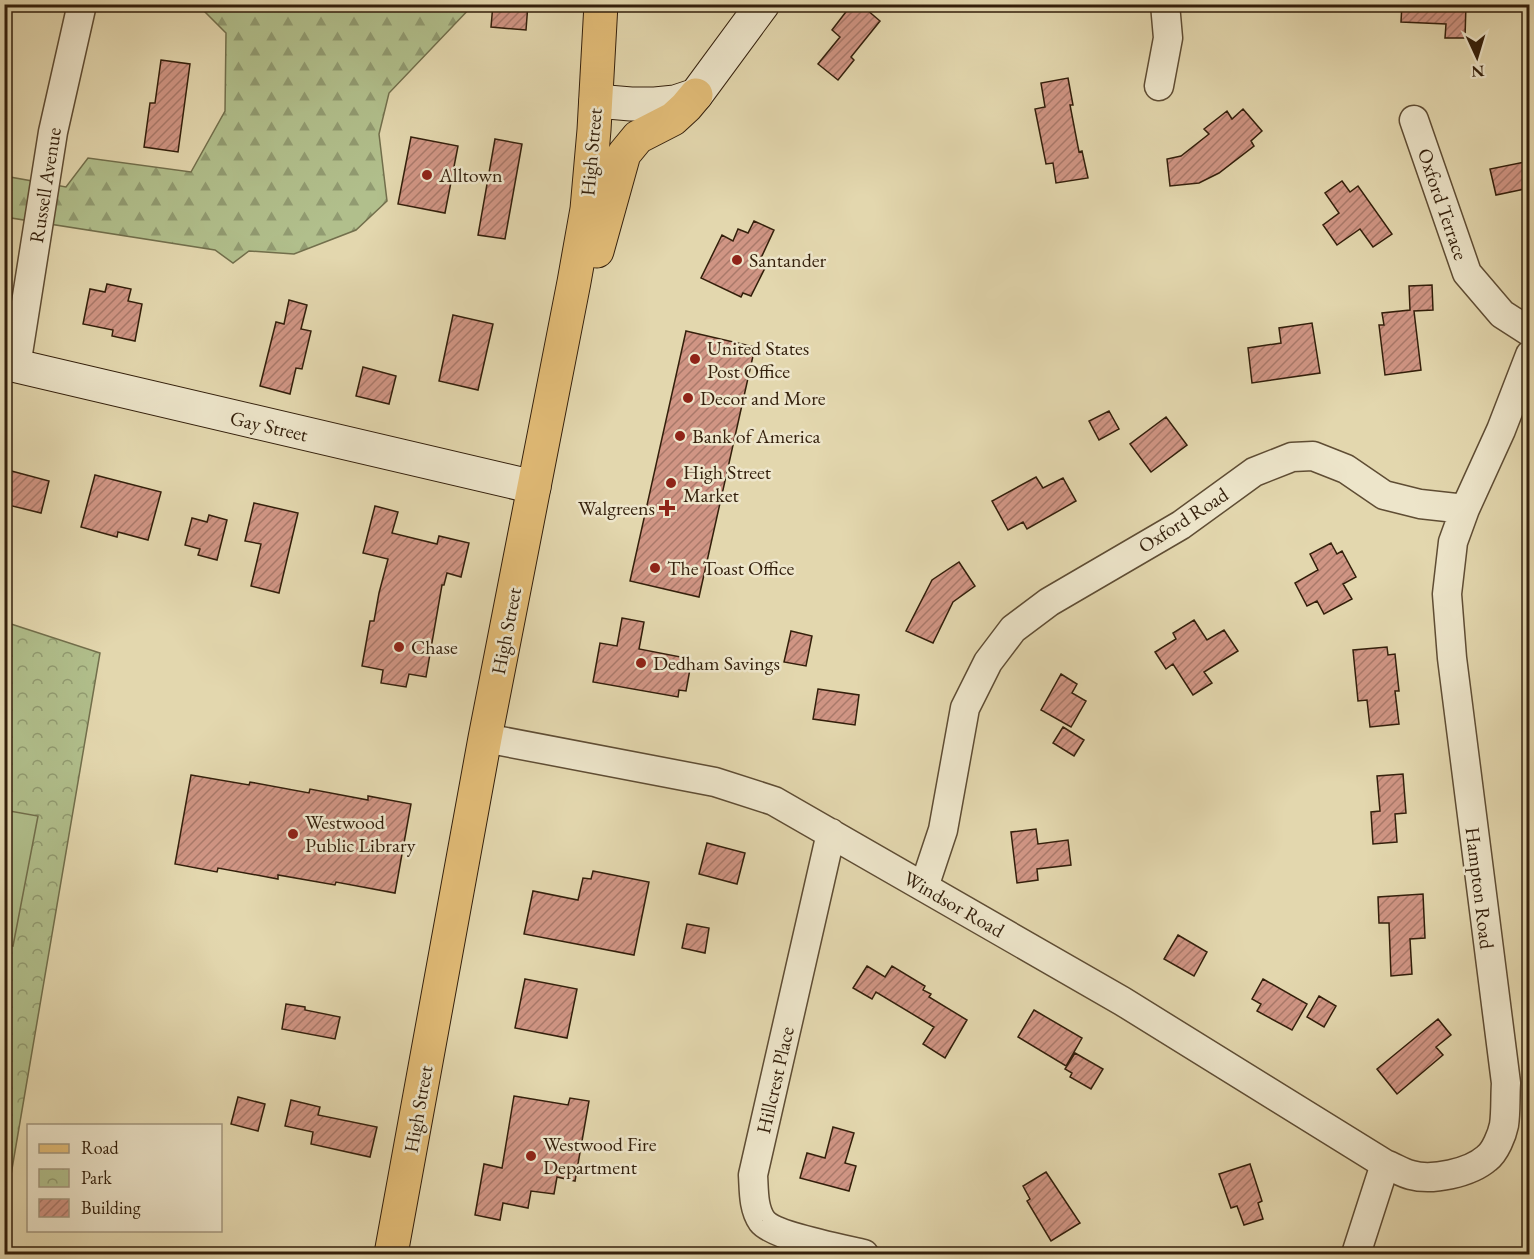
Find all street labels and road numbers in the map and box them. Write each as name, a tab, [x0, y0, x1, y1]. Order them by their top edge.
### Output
street label: High Street	[574, 106, 608, 197]
street label: Russell Avenue	[23, 125, 67, 245]
street label: Oxford Terrace	[1412, 145, 1474, 263]
street label: Gay Street	[228, 404, 311, 448]
street label: Oxford Road	[1133, 481, 1234, 559]
street label: High Street	[485, 585, 527, 677]
street label: Hampton Road	[1460, 826, 1500, 951]
street label: Windsor Road	[899, 865, 1010, 944]
street label: Hillcrest Place	[750, 1024, 800, 1136]
street label: High Street	[398, 1063, 439, 1155]

